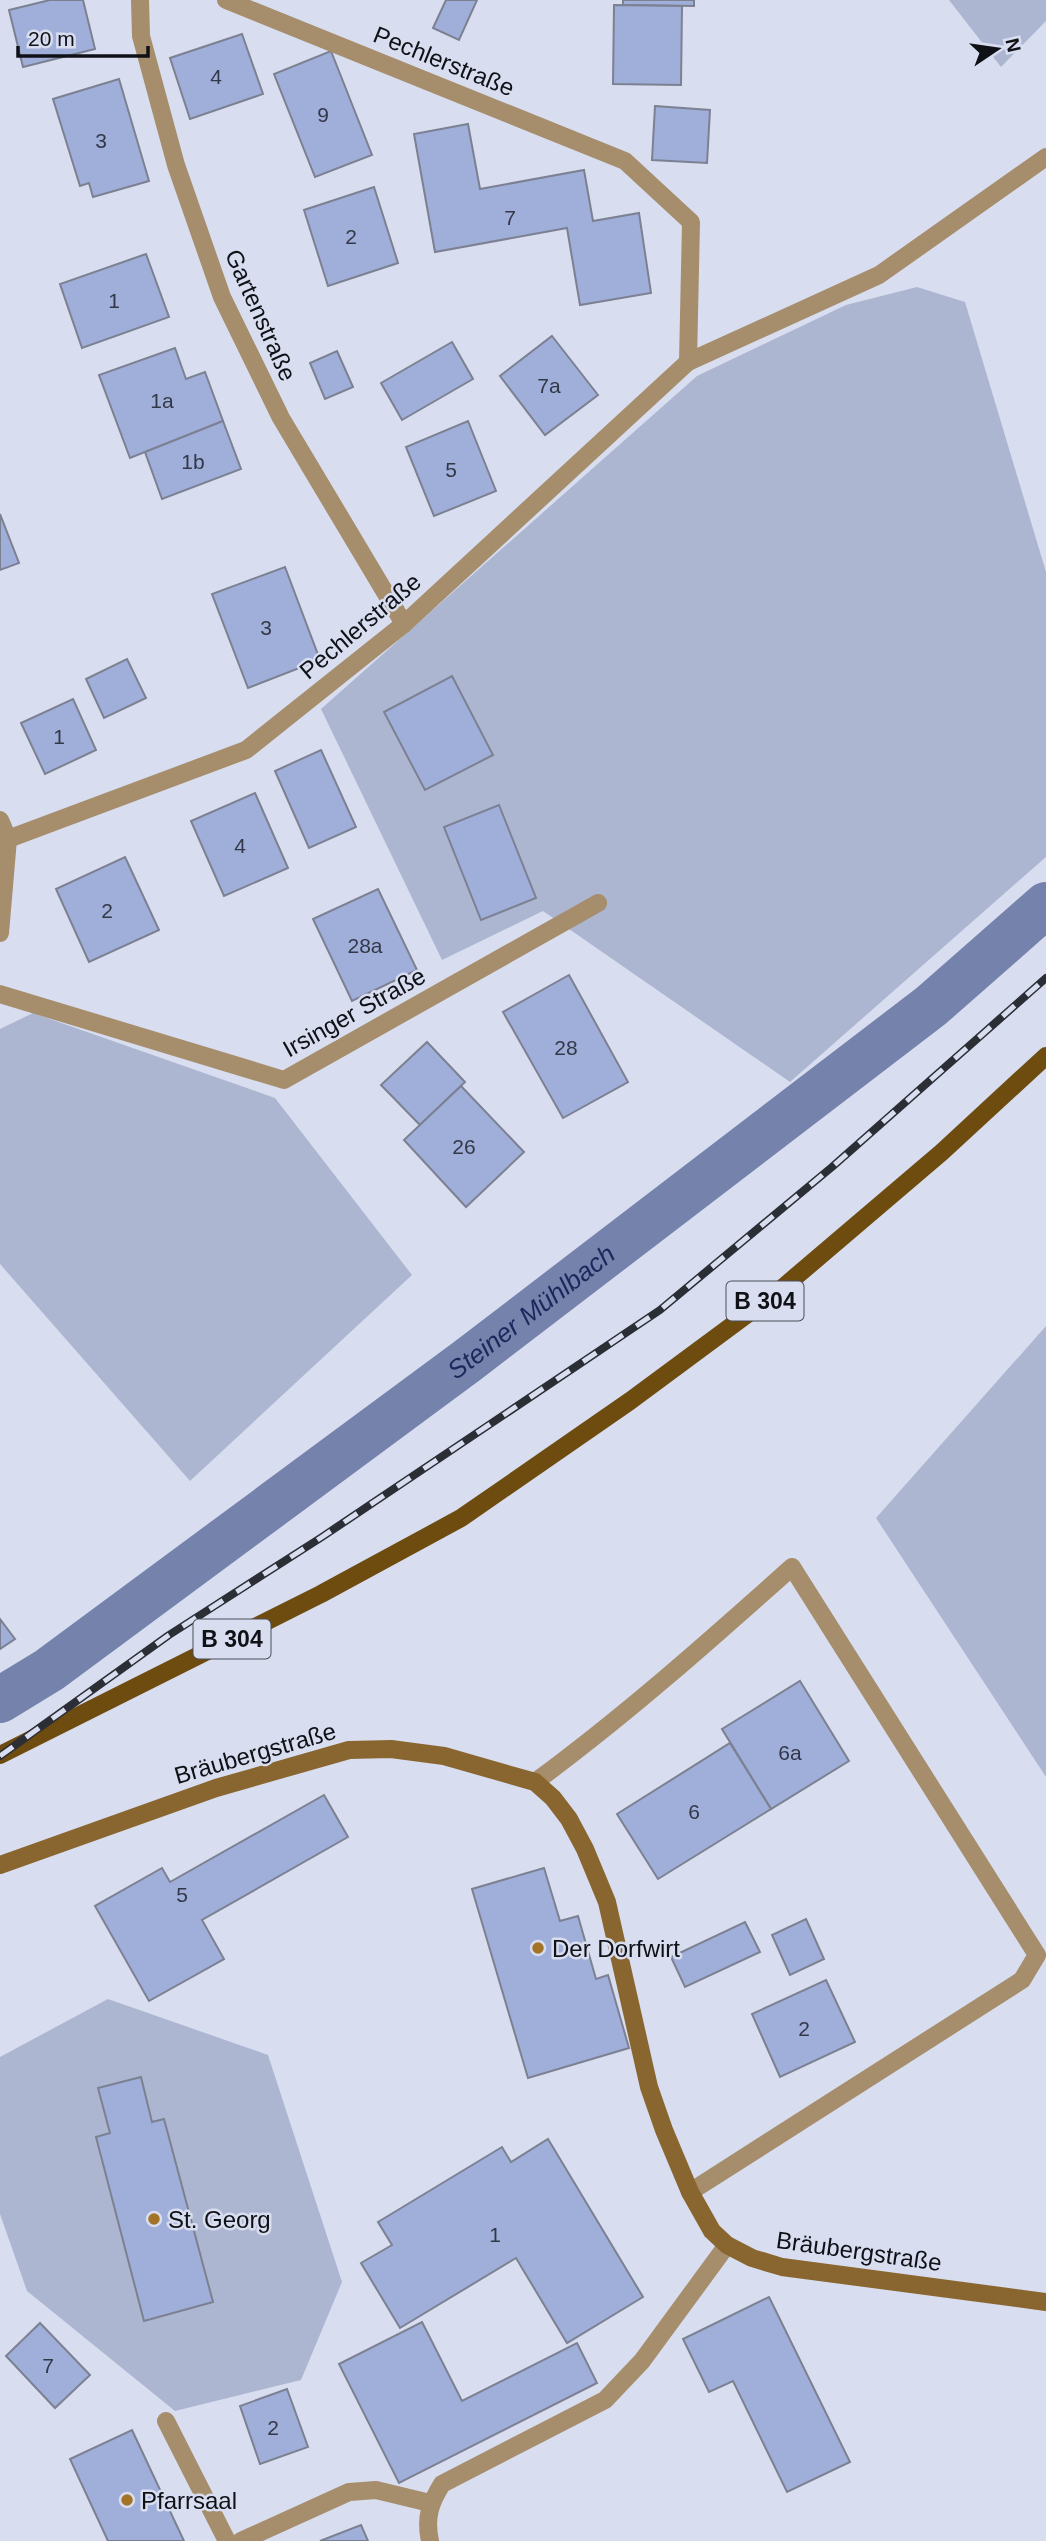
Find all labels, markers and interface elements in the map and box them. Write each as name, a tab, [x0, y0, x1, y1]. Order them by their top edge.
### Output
scale bar	[18, 14, 147, 58]
north arrow	[962, 14, 1032, 84]
street label: Pechlerstraße	[370, 21, 518, 101]
text: 20 m	[28, 27, 75, 50]
text: N	[1001, 36, 1025, 54]
house number: 4	[210, 65, 222, 88]
house number: 9	[317, 103, 329, 126]
house number: 3	[95, 129, 107, 152]
house number: 7	[504, 206, 516, 229]
house number: 2	[345, 225, 357, 248]
street label: Gartenstraße	[220, 245, 302, 385]
house number: 1	[108, 289, 120, 312]
house number: 7a	[537, 374, 561, 397]
house number: 1a	[150, 389, 174, 412]
house number: 1b	[181, 450, 205, 473]
house number: 5	[445, 458, 457, 481]
street label: Pechlerstraße	[294, 568, 426, 684]
house number: 3	[260, 616, 272, 639]
house number: 1	[53, 725, 65, 748]
house number: 4	[234, 834, 246, 857]
house number: 2	[101, 899, 113, 922]
house number: 28a	[347, 934, 383, 957]
street label: Irsinger Straße	[278, 962, 430, 1062]
house number: 28	[554, 1036, 578, 1059]
house number: 26	[452, 1135, 476, 1158]
water label: Steiner Mühlbach	[442, 1239, 621, 1385]
road number: B 304	[726, 1282, 804, 1320]
road number: B 304	[194, 1620, 270, 1658]
street label: Bräubergstraße	[171, 1717, 339, 1789]
house number: 6a	[778, 1741, 802, 1764]
house number: 6	[688, 1800, 700, 1823]
house number: 5	[176, 1883, 188, 1906]
place label: Der Dorfwirt	[552, 1935, 680, 1962]
marker: Der Dorfwirt	[530, 1940, 546, 1956]
house number: 2	[798, 2017, 810, 2040]
place label: St. Georg	[168, 2206, 271, 2233]
marker: St. Georg	[146, 2211, 162, 2227]
house number: 1	[489, 2223, 501, 2246]
street label: Bräubergstraße	[775, 2226, 943, 2276]
house number: 7	[42, 2354, 54, 2377]
house number: 2	[267, 2416, 279, 2439]
place label: Pfarrsaal	[141, 2487, 237, 2514]
marker: Pfarrsaal	[119, 2492, 135, 2508]

